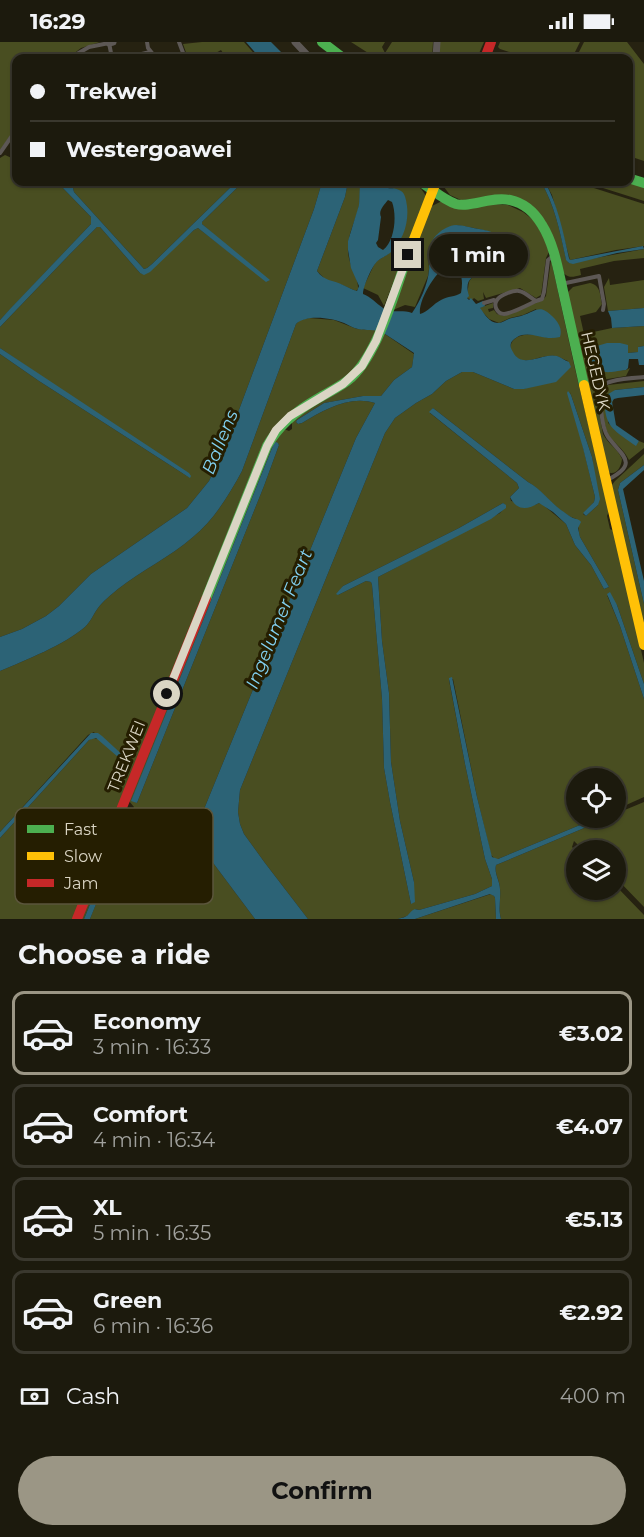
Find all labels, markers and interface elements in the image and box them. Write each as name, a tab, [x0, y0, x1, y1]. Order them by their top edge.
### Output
text: 16:29	[30, 8, 85, 35]
text: Trekwei	[66, 78, 157, 105]
text: Westergoawei	[66, 136, 232, 163]
callout: 1 min	[429, 234, 528, 276]
route end	[394, 241, 421, 268]
text: 1 min	[451, 243, 506, 267]
street label: HEGEDYK	[577, 330, 614, 413]
water label: Ballens	[197, 406, 243, 477]
water label: Ingelumer Feart	[241, 545, 317, 692]
route start	[153, 680, 180, 707]
street label: TREKWEI	[104, 718, 149, 795]
map controls	[566, 768, 626, 900]
button: locate	[566, 768, 626, 828]
legend	[15, 808, 213, 904]
text: Fast	[64, 820, 98, 839]
button: layers	[566, 840, 626, 900]
text: Slow	[64, 847, 102, 866]
text: Jam	[63, 874, 98, 893]
text: Choose a ride	[18, 938, 210, 971]
icon: car	[21, 1006, 75, 1060]
text: Economy	[93, 1008, 201, 1035]
text: €3.02	[559, 1020, 623, 1047]
text: 3 min · 16:33	[93, 1035, 211, 1059]
icon: car	[21, 1099, 75, 1153]
text: Comfort	[93, 1101, 188, 1128]
text: €4.07	[556, 1113, 623, 1140]
text: 4 min · 16:34	[93, 1128, 215, 1152]
icon: car	[21, 1192, 75, 1246]
text: XL	[93, 1194, 122, 1221]
text: €5.13	[565, 1206, 623, 1233]
text: 5 min · 16:35	[93, 1221, 211, 1245]
icon: car	[21, 1285, 75, 1339]
text: Green	[93, 1287, 162, 1314]
text: €2.92	[559, 1299, 623, 1326]
text: 6 min · 16:36	[93, 1314, 213, 1338]
icon: cash	[18, 1380, 51, 1413]
text: Cash	[66, 1383, 120, 1410]
text: 400 m	[560, 1384, 626, 1408]
button: Confirm	[18, 1456, 626, 1525]

